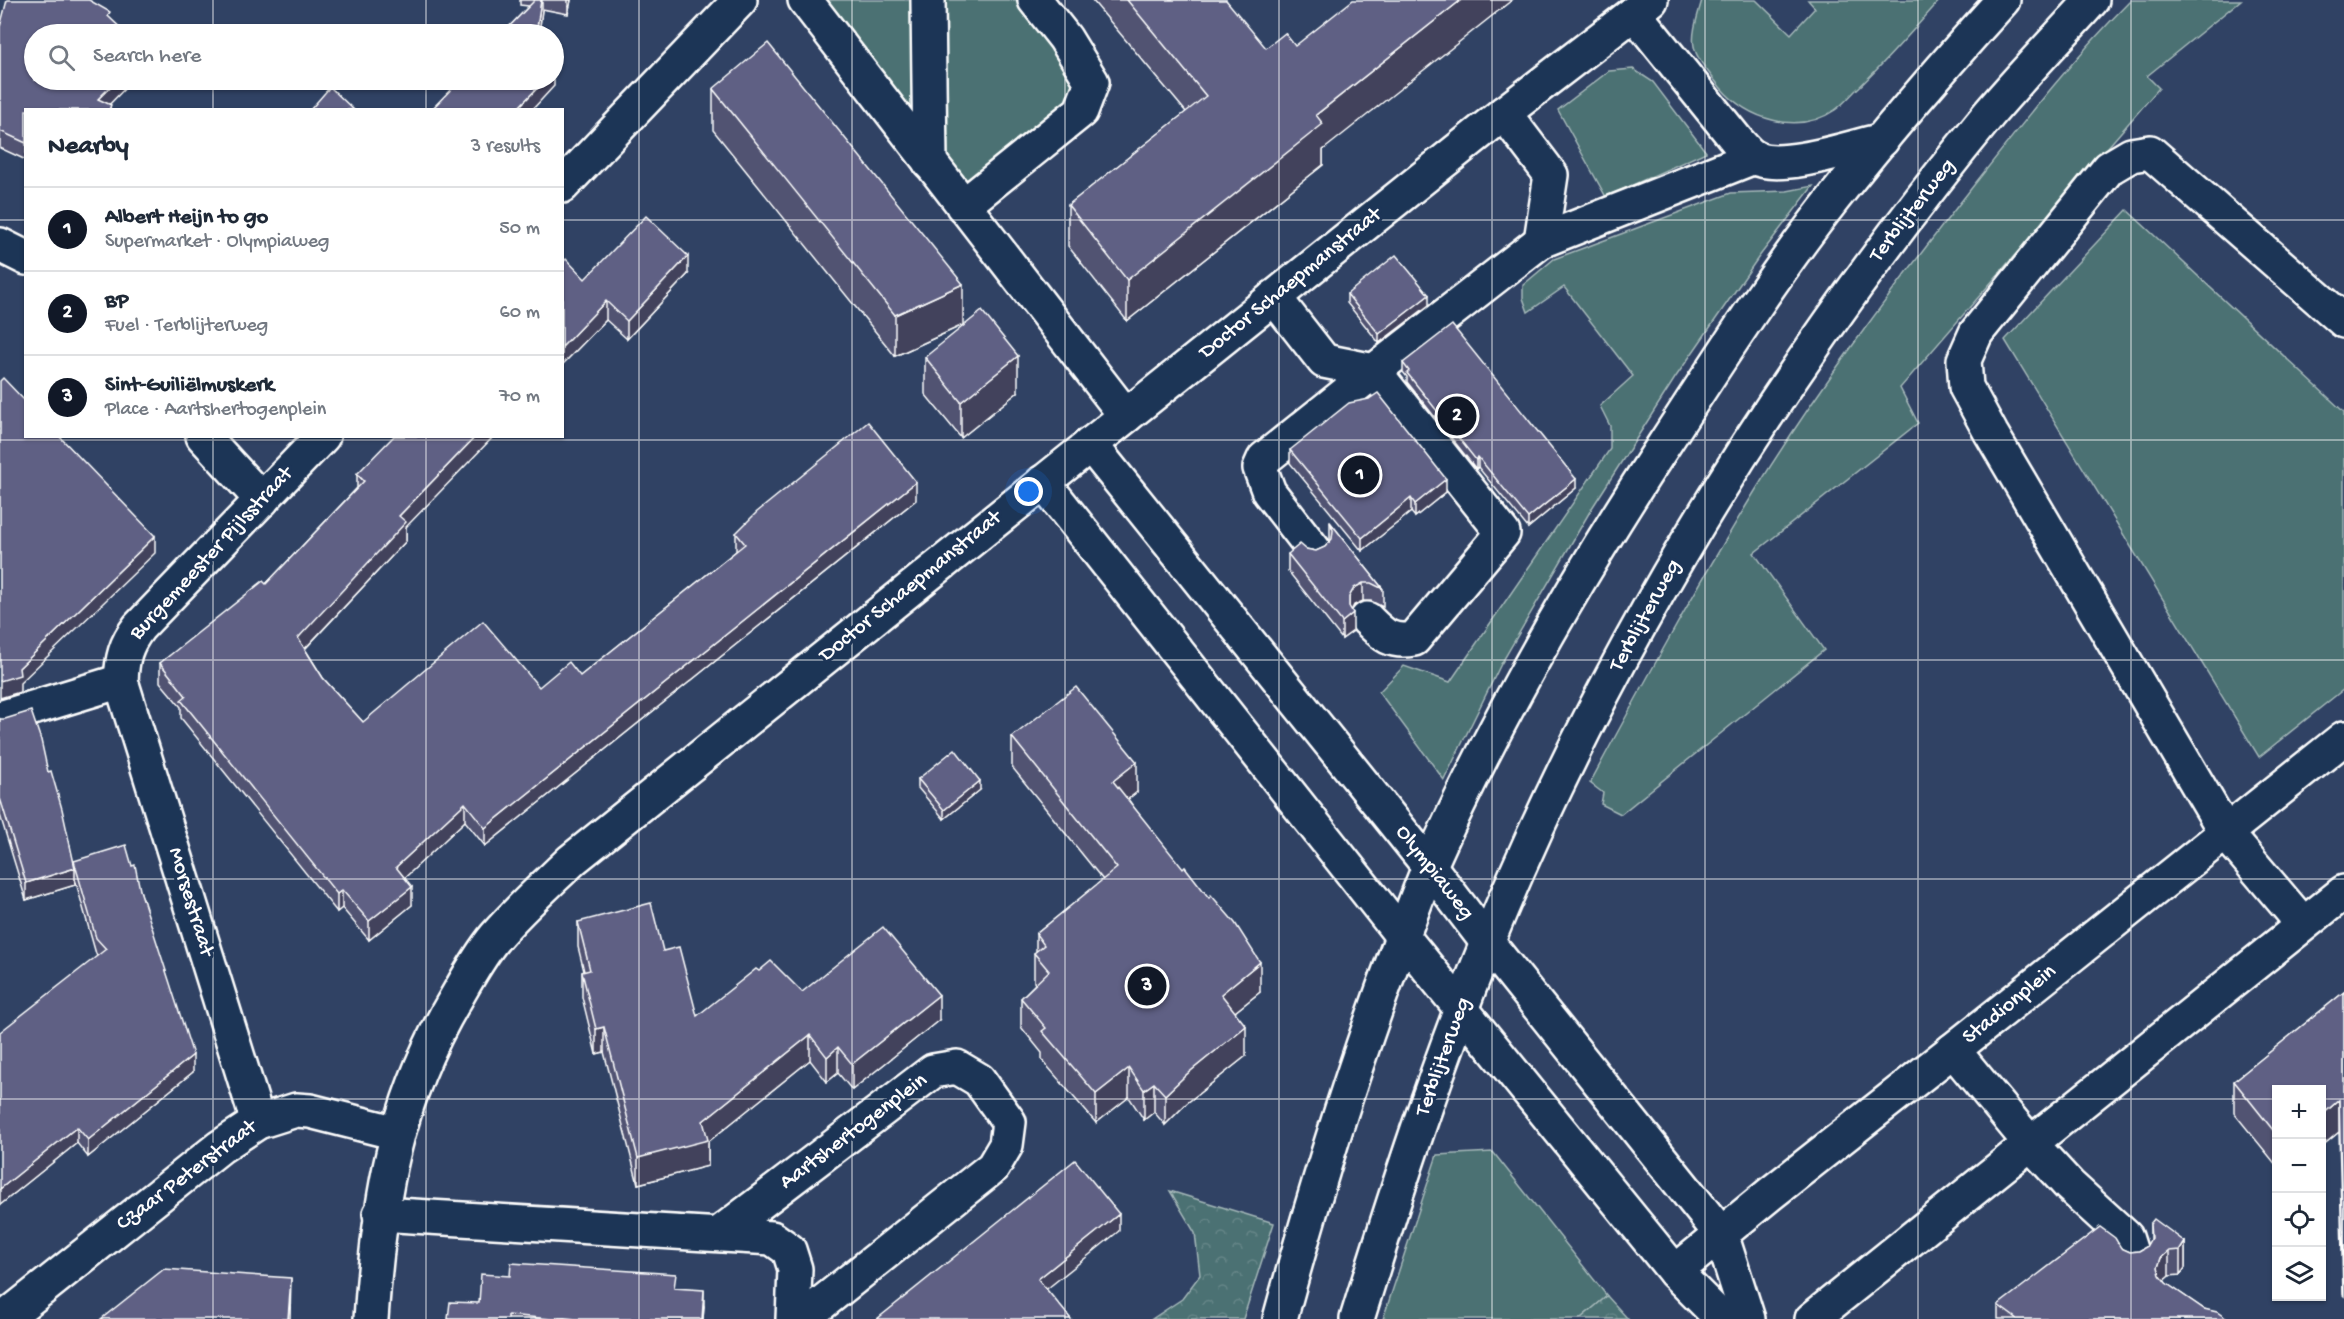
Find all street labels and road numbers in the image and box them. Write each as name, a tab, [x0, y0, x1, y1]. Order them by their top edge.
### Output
street label: Terblijterweg	[1863, 154, 1962, 270]
street label: Doctor Schaepmanstraat	[1193, 201, 1389, 367]
street label: Burgemeester Pijlsstraat	[124, 460, 300, 647]
street label: Doctor Schaepmanstraat	[813, 504, 1009, 670]
street label: Terblijterweg	[1604, 555, 1687, 678]
street label: Olympiaweg	[1389, 820, 1479, 926]
street label: Morsestraat	[161, 845, 219, 961]
street label: Stadionplein	[1958, 959, 2063, 1051]
street label: Terblijterweg	[1410, 994, 1477, 1122]
street label: Aartshertogenplein	[775, 1068, 933, 1196]
street label: Czaar Peterstraat	[112, 1114, 264, 1237]

